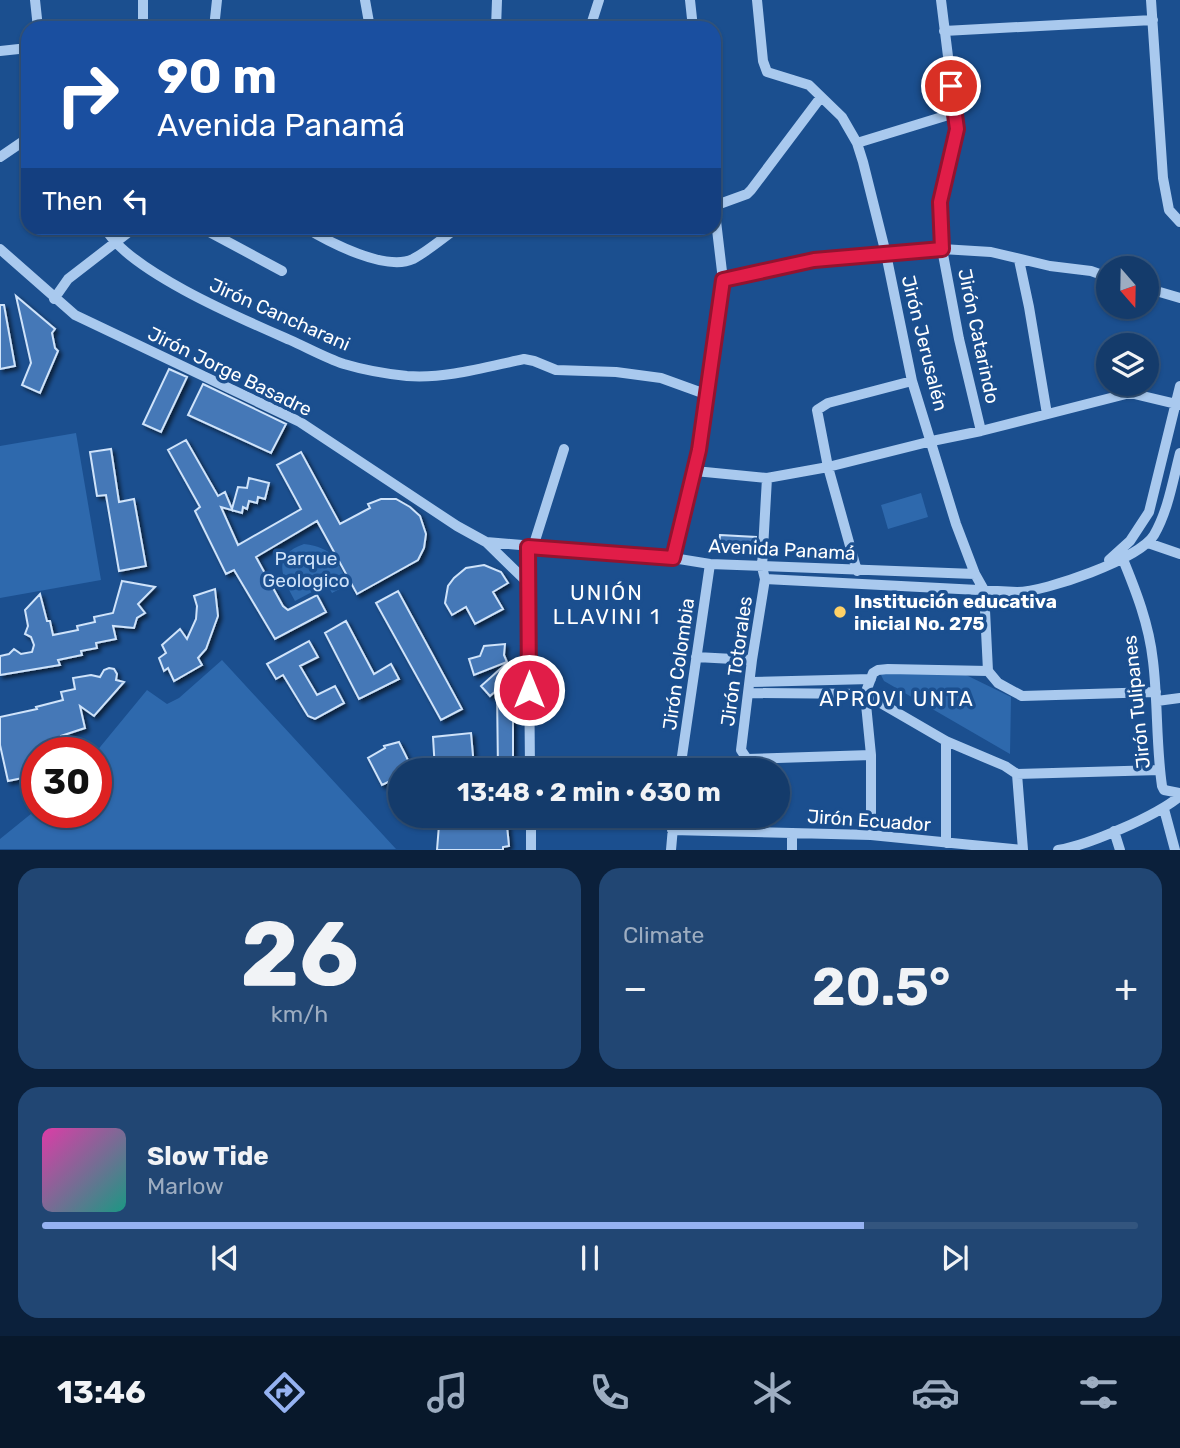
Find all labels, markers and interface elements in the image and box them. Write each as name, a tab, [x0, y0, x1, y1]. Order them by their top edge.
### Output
text: 90 m	[157, 47, 277, 105]
icon: right	[42, 49, 133, 140]
pin	[921, 56, 981, 116]
icon: arrive	[932, 67, 970, 105]
text: Avenida Panamá	[157, 106, 405, 144]
icon: left	[117, 182, 155, 220]
text: Then	[42, 186, 103, 217]
north arrow	[1096, 256, 1158, 318]
map controls	[1096, 256, 1159, 396]
street label: Jirón Catarindo	[953, 267, 1004, 406]
street label: Jirón Cancharani	[206, 273, 354, 356]
street label: Jirón Jerusalén	[897, 273, 952, 413]
street label: Jirón Jorge Basadre	[144, 322, 316, 421]
button: layers	[1096, 333, 1159, 396]
street label: Avenida Panamá	[708, 534, 856, 565]
park label: Parque Geologico	[262, 547, 350, 592]
district label: UNIÓN LLAVINI 1	[553, 580, 661, 629]
place label: Institución educativa inicial No. 275	[854, 590, 1057, 635]
street label: Jirón Totorales	[716, 595, 757, 728]
street label: Jirón Colombia	[658, 597, 699, 732]
marker: Institución educativa inicial No. 275	[832, 604, 848, 620]
street label: Jirón Tulipanes	[1118, 634, 1155, 770]
position arrow	[492, 653, 566, 727]
district label: APROVI UNTA	[819, 686, 975, 711]
speed limit sign: 30	[21, 737, 112, 828]
text: 13:48 · 2 min · 630 m	[457, 777, 721, 808]
street label: Jirón Ecuador	[806, 805, 932, 836]
text: 26	[240, 900, 359, 1008]
text: Climate	[623, 921, 704, 949]
text: 20.5°	[812, 956, 950, 1018]
text: −	[623, 965, 648, 1011]
text: +	[1114, 965, 1138, 1011]
text: km/h	[271, 1000, 328, 1028]
text: Slow Tide	[147, 1141, 269, 1172]
text: Marlow	[147, 1172, 224, 1200]
icon: previous	[206, 1239, 244, 1277]
icon: pause	[571, 1239, 609, 1277]
icon: next	[936, 1239, 974, 1277]
icon: directions	[260, 1368, 309, 1417]
icon: music	[423, 1368, 472, 1417]
icon: phone	[585, 1368, 634, 1417]
icon: climate	[748, 1368, 797, 1417]
icon: car	[911, 1368, 960, 1417]
icon: filters	[1074, 1368, 1123, 1417]
text: 13:46	[57, 1373, 146, 1411]

